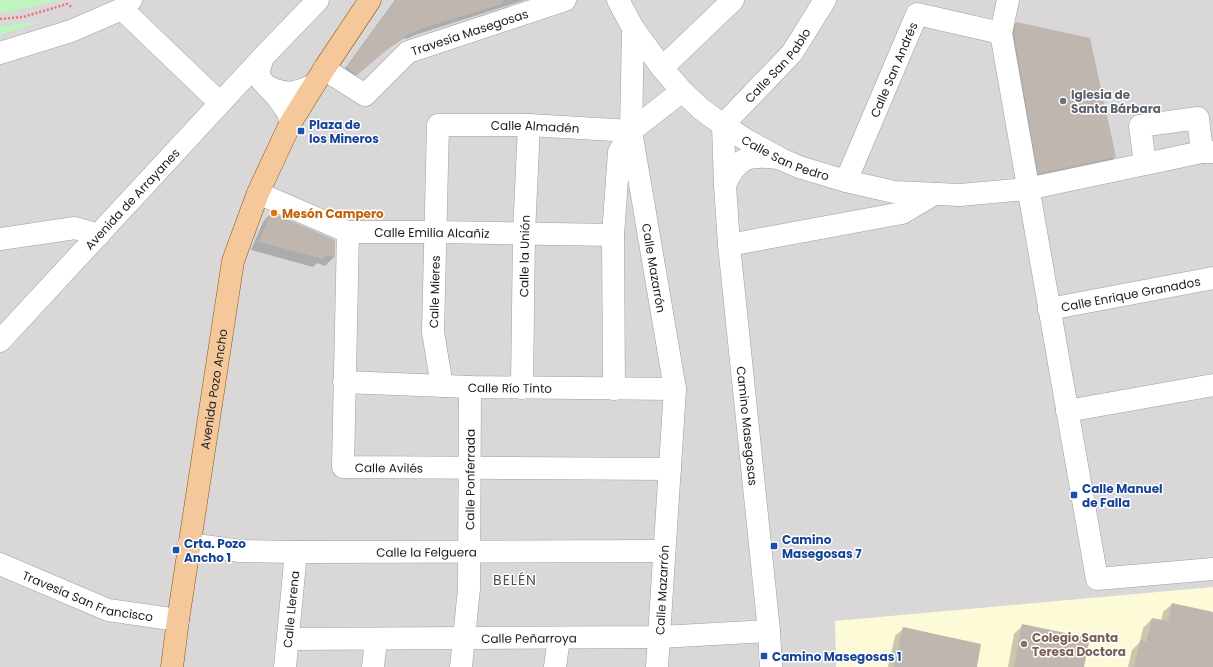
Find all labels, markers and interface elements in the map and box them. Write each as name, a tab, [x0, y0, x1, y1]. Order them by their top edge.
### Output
street label: Travesía Masegosas	[409, 4, 530, 59]
street label: Calle San Andrés	[866, 19, 921, 120]
street label: Calle San Pablo	[740, 24, 814, 106]
place label: Iglesia de Santa Bárbara	[1071, 86, 1161, 117]
marker: Iglesia de Santa Bárbara	[1058, 96, 1068, 106]
place label: Plaza de los Mineros	[309, 116, 379, 147]
street label: Calle Almadén	[491, 117, 580, 136]
marker: Plaza de los Mineros	[296, 126, 306, 136]
street label: Calle San Pedro	[738, 131, 832, 184]
street label: Avenida de Arrayanes	[81, 144, 183, 253]
place label: Mesón Campero	[282, 205, 384, 222]
marker: Mesón Campero	[269, 208, 279, 218]
street label: Calle la Unión	[515, 214, 533, 297]
street label: Calle Mazarrón	[638, 222, 670, 314]
street label: Calle Emilia Alcañiz	[374, 223, 490, 241]
street label: Calle Mieres	[425, 255, 443, 328]
street label: Calle Enrique Granados	[1059, 272, 1202, 315]
street label: Avenida Pozo Ancho	[196, 327, 231, 451]
street label: Camino Masegosas	[733, 365, 762, 486]
street label: Calle Río Tinto	[468, 378, 552, 396]
street label: Calle Ponferrada	[461, 429, 478, 530]
street label: Calle Avilés	[355, 459, 423, 476]
place label: Calle Manuel de Falla	[1082, 480, 1163, 511]
marker: Calle Manuel de Falla	[1069, 490, 1079, 500]
place label: Camino Masegosas 7	[782, 531, 862, 562]
place label: Crta. Pozo Ancho 1	[184, 535, 246, 566]
marker: Camino Masegosas 7	[769, 541, 779, 551]
street label: Calle la Felguera	[376, 543, 477, 560]
street label: Calle Mazarrón	[651, 544, 673, 636]
marker: Crta. Pozo Ancho 1	[171, 545, 181, 555]
street label: Travesía San Francisco	[20, 566, 155, 625]
street label: Calle Llerena	[278, 570, 303, 649]
district label: BELÉN	[493, 570, 537, 590]
street label: Calle Peñarroya	[481, 629, 577, 646]
place label: Colegio Santa Teresa Doctora	[1032, 629, 1126, 660]
marker: Colegio Santa Teresa Doctora	[1019, 639, 1029, 649]
place label: Camino Masegosas 1	[772, 648, 901, 665]
marker: Camino Masegosas 1	[759, 651, 769, 661]

